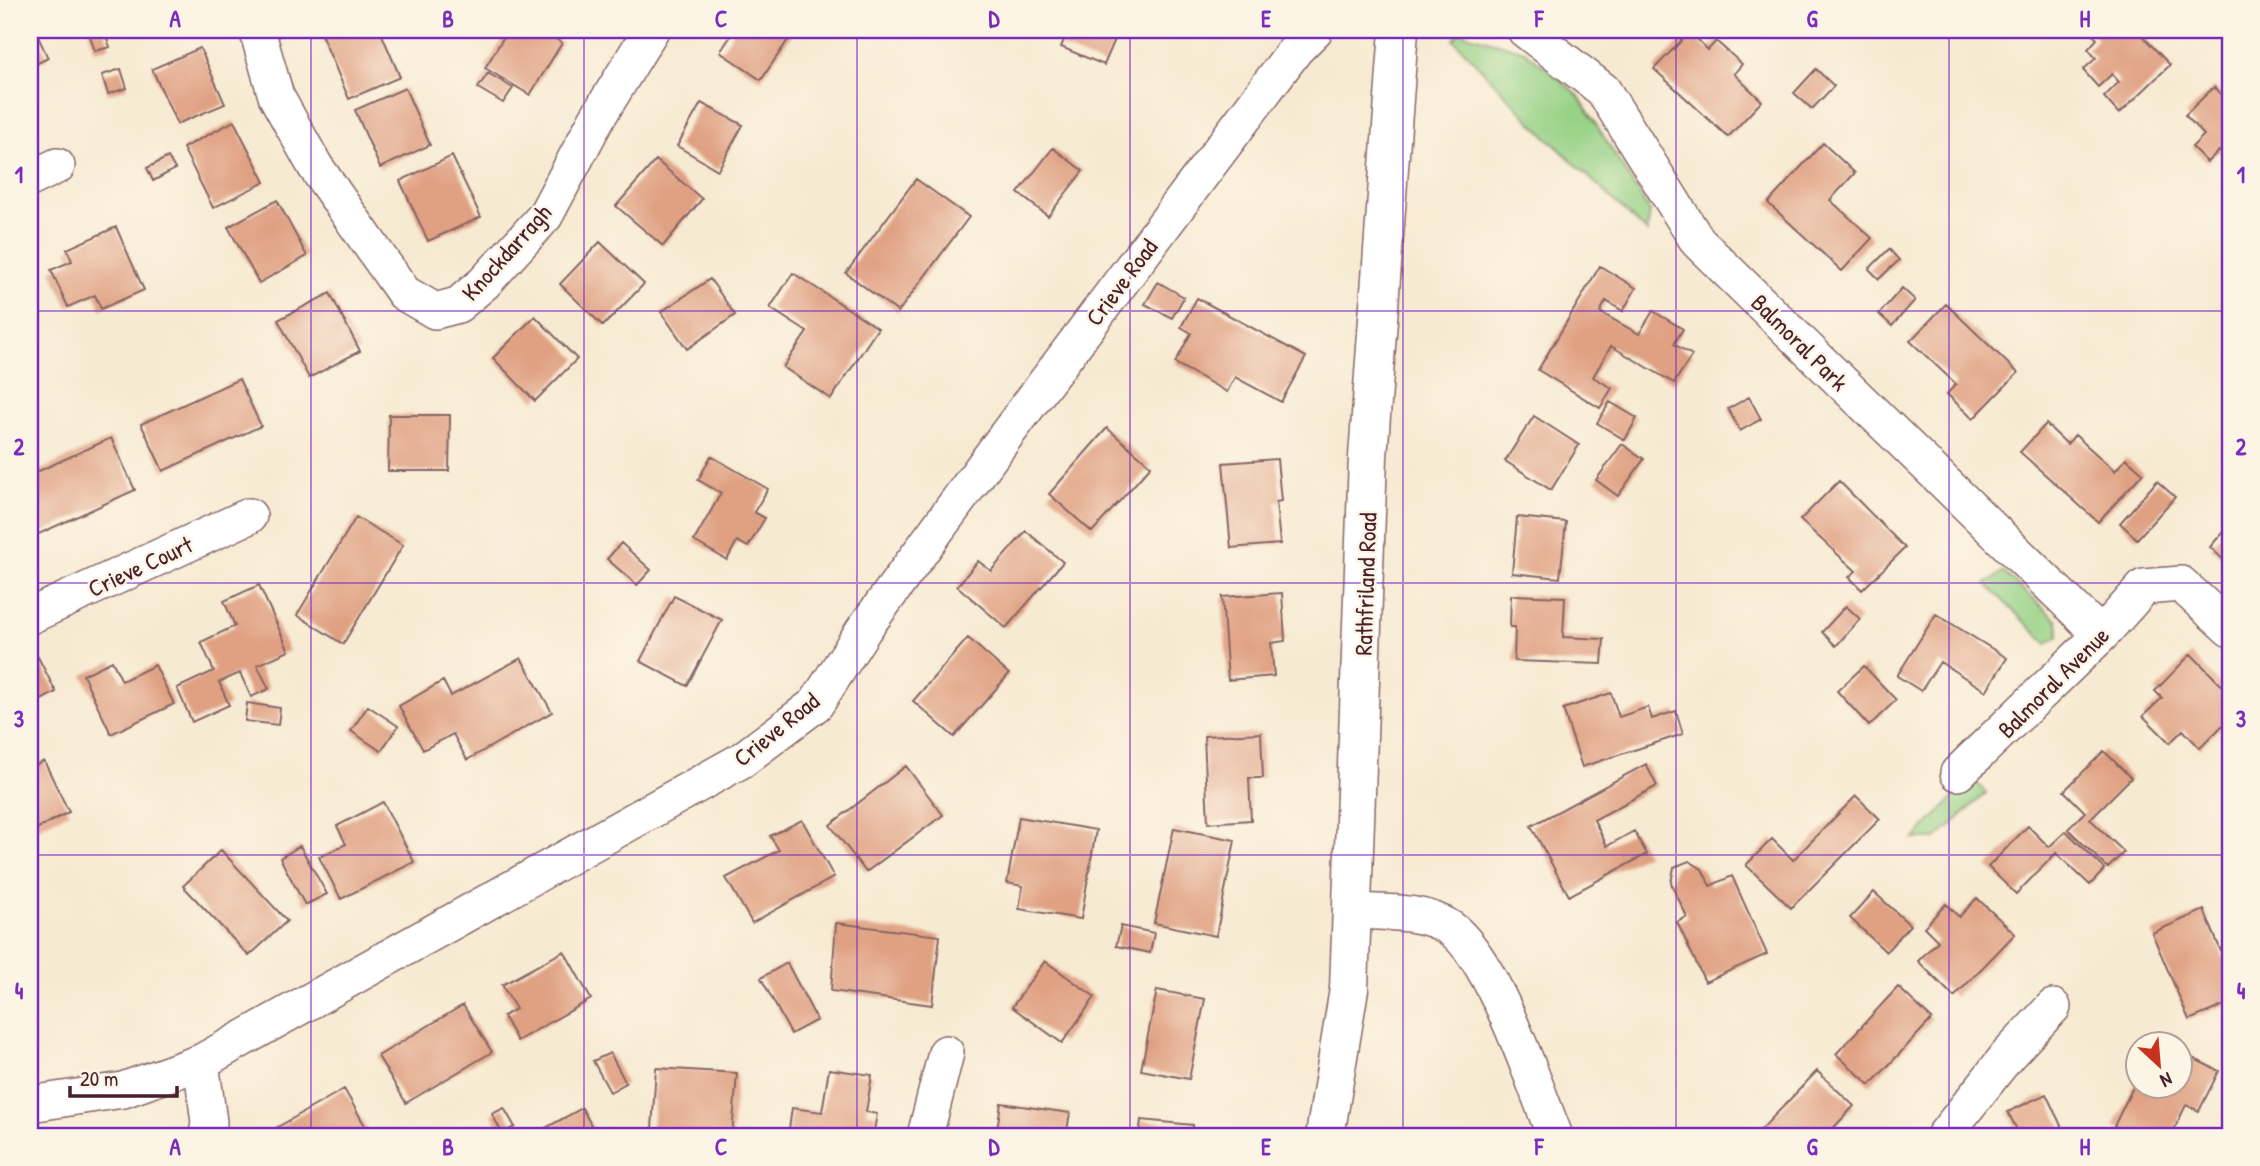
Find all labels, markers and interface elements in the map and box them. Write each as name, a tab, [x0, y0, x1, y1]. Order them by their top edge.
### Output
text: A	[169, 3, 181, 34]
text: B	[442, 3, 454, 34]
text: C	[715, 3, 727, 34]
text: D	[989, 3, 1001, 34]
text: E	[1261, 3, 1272, 34]
text: F	[1534, 3, 1545, 34]
text: G	[1806, 3, 1818, 34]
text: H	[2080, 3, 2091, 34]
text: 1	[15, 159, 23, 190]
text: 1	[2237, 159, 2245, 190]
street label: Knockdarragh	[454, 197, 558, 307]
street label: Crieve Road	[1078, 232, 1164, 332]
street label: Balmoral Park	[1745, 287, 1855, 397]
text: 2	[14, 431, 25, 462]
text: 2	[2236, 431, 2247, 462]
street label: Rathfriland Road	[1347, 512, 1383, 656]
street label: Crieve Court	[83, 528, 198, 604]
street label: Balmoral Avenue	[1990, 619, 2116, 745]
street label: Crieve Road	[727, 685, 825, 773]
text: 3	[14, 703, 24, 734]
text: 3	[2236, 703, 2246, 734]
text: 4	[15, 975, 24, 1006]
text: 4	[2237, 975, 2246, 1006]
north arrow	[2124, 1030, 2194, 1100]
scale bar	[70, 1054, 177, 1098]
text: 20 m	[80, 1064, 118, 1093]
text: N	[2156, 1066, 2177, 1094]
text: A	[169, 1131, 181, 1162]
text: B	[442, 1131, 454, 1162]
text: C	[715, 1131, 727, 1162]
text: D	[989, 1131, 1001, 1162]
text: E	[1261, 1131, 1272, 1162]
text: F	[1534, 1131, 1545, 1162]
text: G	[1806, 1131, 1818, 1162]
text: H	[2080, 1131, 2091, 1162]

